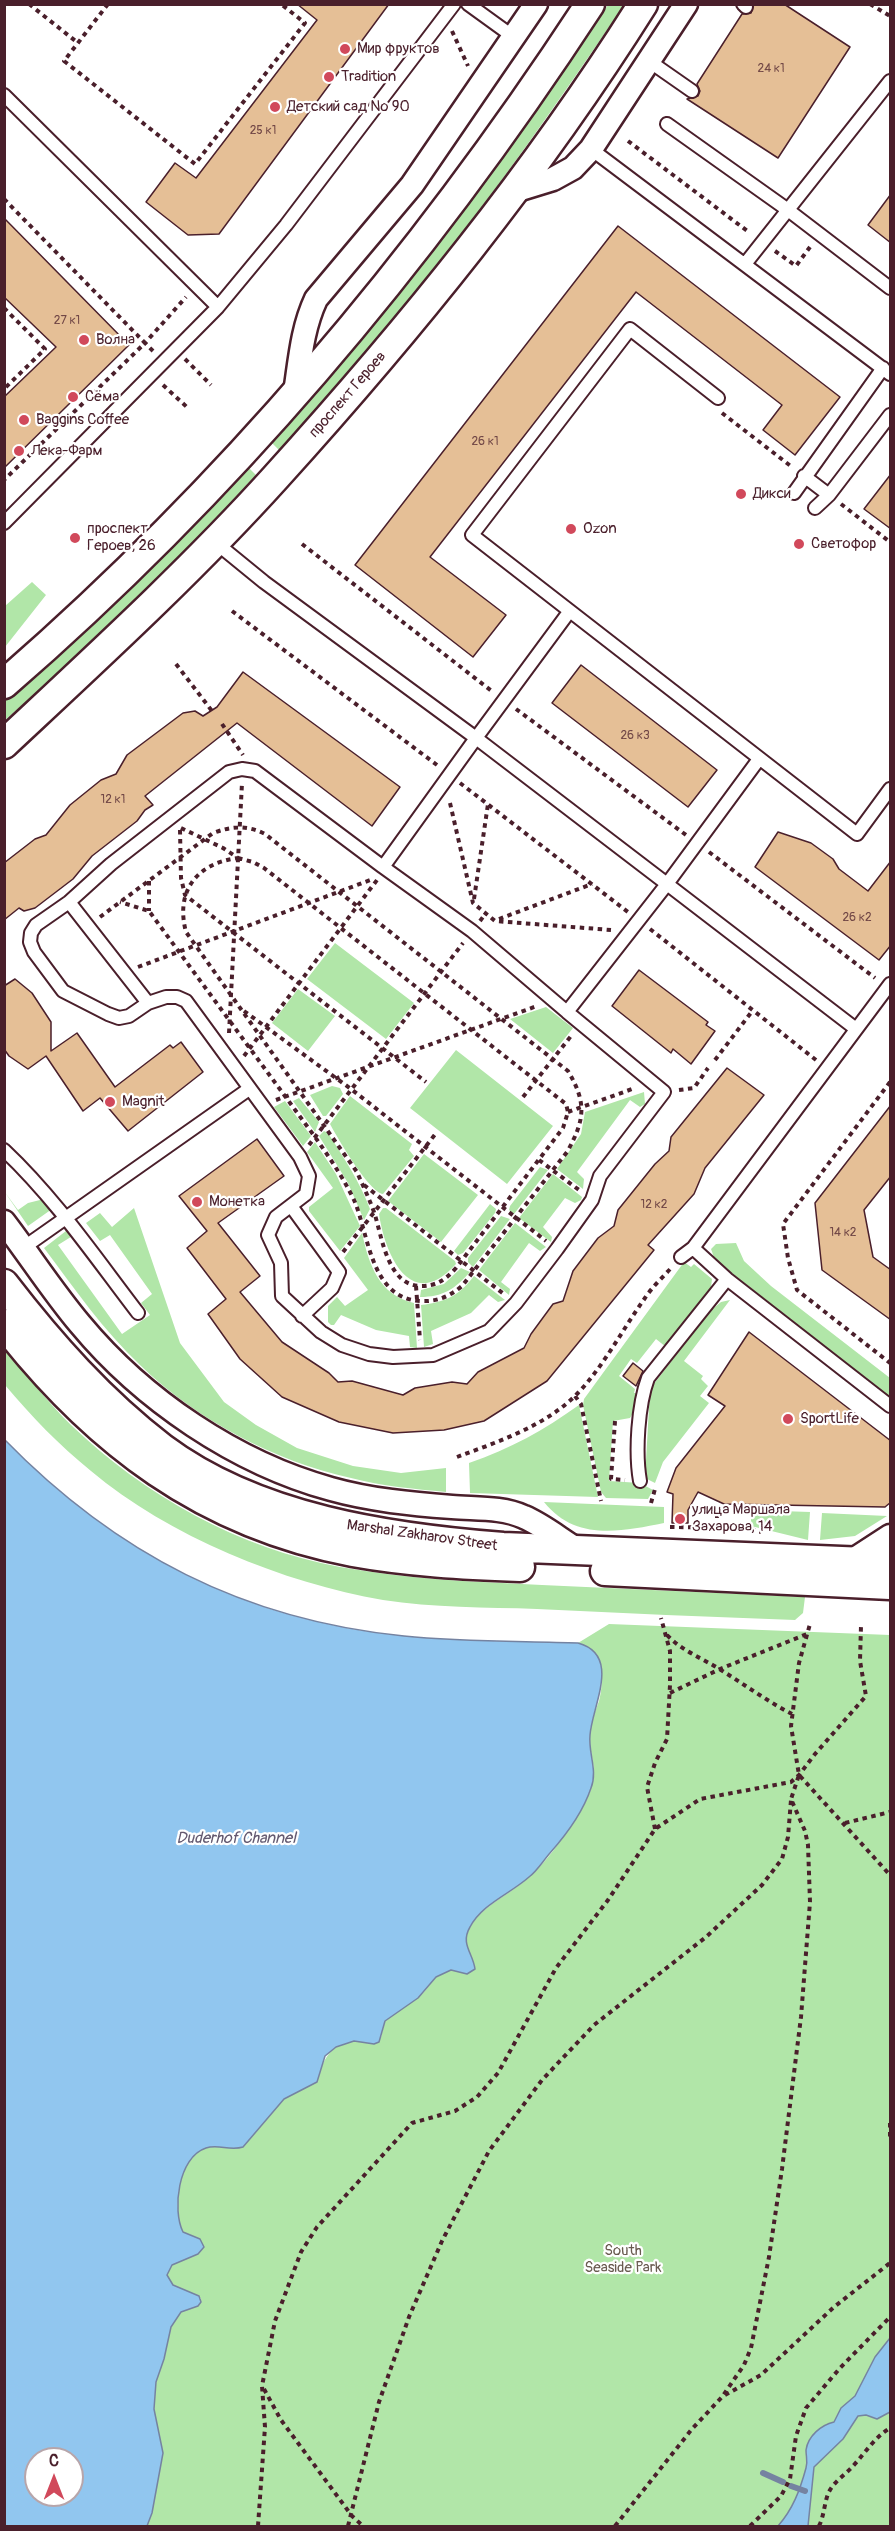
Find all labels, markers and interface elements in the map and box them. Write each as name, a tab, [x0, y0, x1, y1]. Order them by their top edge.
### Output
place label: Мир фруктов	[357, 40, 440, 58]
marker: Мир фруктов	[338, 42, 352, 56]
house number: 24 к1	[757, 62, 785, 76]
place label: Tradition	[341, 68, 396, 86]
marker: Tradition	[322, 70, 336, 84]
place label: Детский сад № 90	[287, 98, 410, 116]
marker: Детский сад № 90	[268, 100, 282, 114]
house number: 25 к1	[250, 124, 276, 138]
house number: 27 к1	[54, 314, 80, 328]
place label: Волна	[96, 331, 135, 349]
marker: Волна	[77, 333, 91, 347]
street label: проспект Героев	[306, 348, 390, 442]
place label: Сёма	[85, 388, 119, 406]
marker: Сёма	[66, 390, 80, 404]
place label: Baggins Coffee	[36, 411, 129, 429]
marker: Baggins Coffee	[17, 413, 31, 427]
house number: 26 к1	[471, 435, 499, 449]
place label: Лека-Фарм	[31, 442, 102, 460]
marker: Лека-Фарм	[12, 444, 26, 458]
place label: Дикси	[753, 485, 791, 503]
marker: Дикси	[734, 487, 748, 501]
place label: проспект Героев, 26	[87, 520, 156, 555]
place label: Ozon	[583, 520, 617, 538]
marker: Ozon	[564, 522, 578, 536]
marker: проспект Героев, 26	[68, 531, 82, 545]
place label: Светофор	[811, 535, 876, 553]
marker: Светофор	[792, 537, 806, 551]
house number: 26 к3	[620, 729, 650, 743]
house number: 12 к1	[101, 793, 125, 807]
house number: 26 к2	[842, 911, 872, 925]
place label: Magnit	[122, 1093, 165, 1111]
marker: Magnit	[103, 1095, 117, 1109]
place label: Монетка	[209, 1193, 265, 1211]
marker: Монетка	[190, 1195, 204, 1209]
house number: 12 к2	[641, 1198, 667, 1212]
house number: 14 к2	[829, 1226, 857, 1240]
place label: SportLife	[800, 1410, 859, 1428]
marker: SportLife	[781, 1412, 795, 1426]
place label: улица Маршала Захарова, 14	[692, 1501, 790, 1536]
marker: улица Маршала Захарова, 14	[673, 1512, 687, 1526]
street label: Marshal Zakharov Street	[346, 1517, 498, 1555]
water label: Duderhof Channel	[176, 1829, 296, 1849]
park label: South Seaside Park	[585, 2242, 661, 2277]
north arrow	[24, 2447, 84, 2507]
text: С	[49, 2451, 59, 2471]

